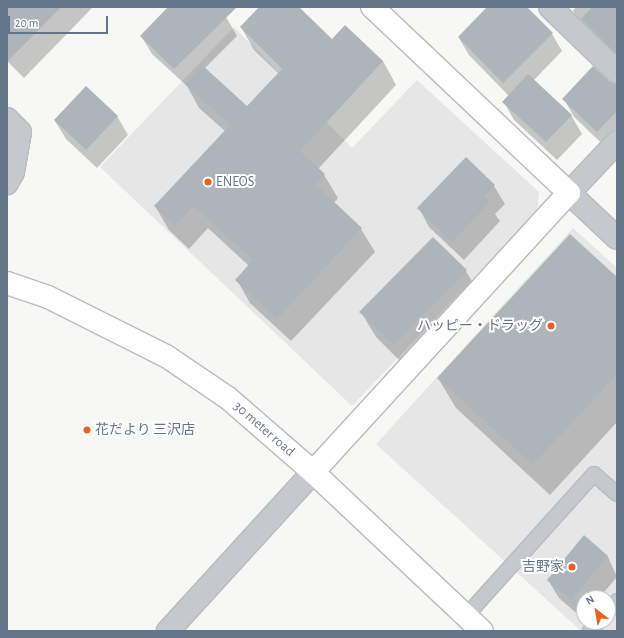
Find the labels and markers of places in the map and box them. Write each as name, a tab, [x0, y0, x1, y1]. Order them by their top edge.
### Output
place label: ENEOS	[216, 174, 254, 190]
marker: ENEOS	[203, 177, 213, 187]
place label: ハッピー・ドラッグ	[417, 318, 543, 334]
marker: ハッピー・ドラッグ	[546, 321, 556, 331]
place label: 花だより 三沢店	[95, 422, 195, 438]
marker: 花だより 三沢店	[82, 425, 92, 435]
place label: 吉野家	[522, 559, 564, 575]
marker: 吉野家	[567, 562, 577, 572]

